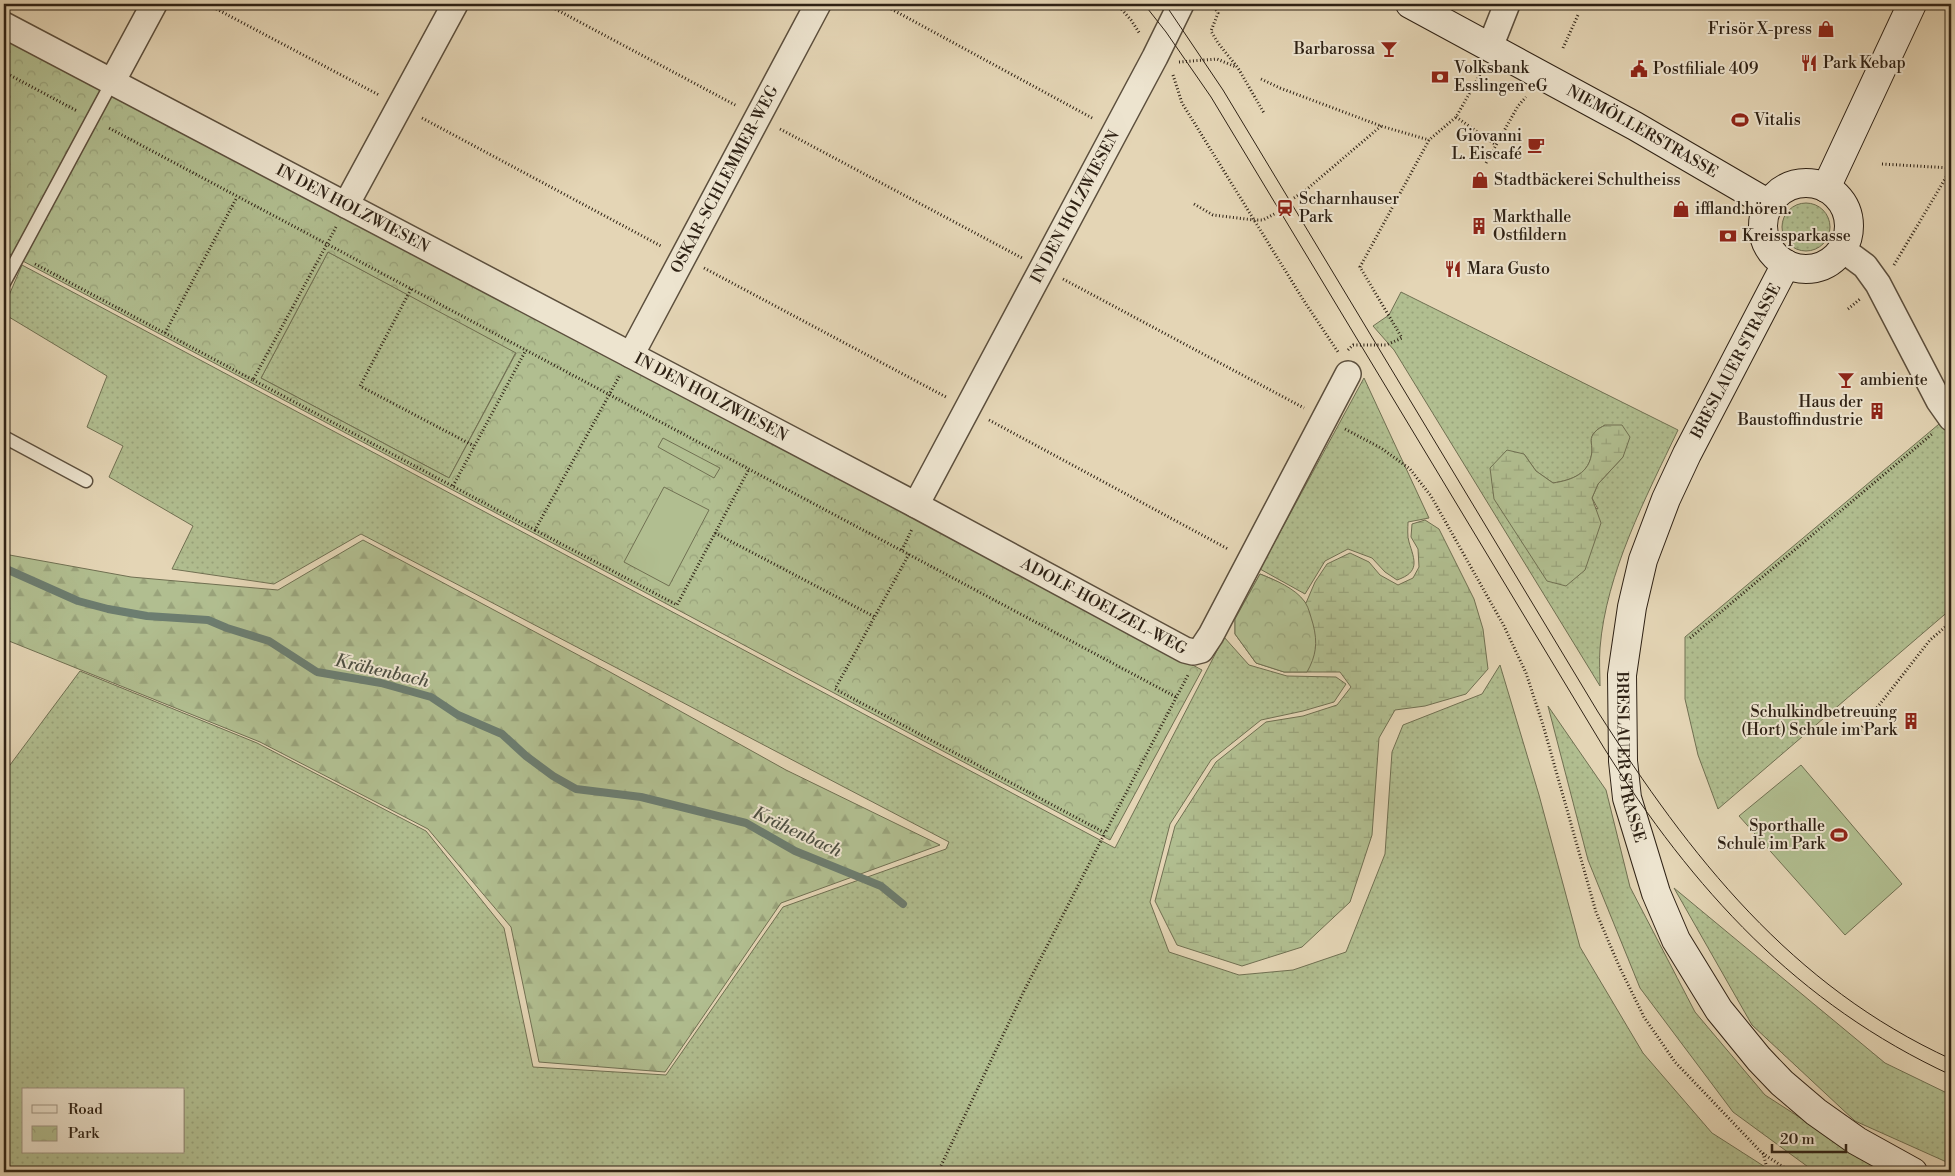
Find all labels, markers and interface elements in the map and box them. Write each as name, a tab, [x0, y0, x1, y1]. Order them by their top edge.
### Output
place label: Frisör X-press	[1708, 19, 1812, 39]
shop icon: Frisör X-press	[1816, 19, 1836, 39]
place label: Barbarossa	[1293, 39, 1376, 59]
bar icon: Barbarossa	[1379, 39, 1399, 59]
restaurant icon: Park Kebap	[1799, 53, 1819, 73]
place label: Park Kebap	[1823, 53, 1906, 73]
place label: Volksbank Esslingen eG	[1453, 58, 1548, 96]
public building icon: Postfiliale 409	[1629, 59, 1649, 79]
place label: Postfiliale 409	[1653, 59, 1759, 79]
bank icon: Volksbank Esslingen eG	[1430, 67, 1450, 87]
street label: NIEMÖLLERSTRASSE	[1563, 81, 1722, 182]
street label: OSKAR-SCHLEMMER-WEG	[666, 82, 783, 277]
sports icon: Vitalis	[1730, 110, 1750, 130]
place label: Vitalis	[1753, 110, 1801, 130]
place label: Giovanni L. Eiscafé	[1451, 126, 1522, 164]
street label: IN DEN HOLZWIESEN	[1026, 127, 1124, 287]
cafe icon: Giovanni L. Eiscafé	[1526, 135, 1546, 155]
street label: IN DEN HOLZWIESEN	[273, 160, 433, 257]
shop icon: Stadtbäckerei Schultheiss	[1470, 170, 1490, 190]
place label: Stadtbäckerei Schultheiss	[1494, 170, 1680, 190]
place label: Scharnhauser Park	[1299, 189, 1399, 227]
station icon: Scharnhauser Park	[1275, 198, 1295, 218]
shop icon: iffland.hören.	[1671, 199, 1691, 219]
place label: iffland.hören.	[1695, 199, 1791, 219]
place label: Markthalle Ostfildern	[1493, 207, 1571, 245]
building icon: Markthalle Ostfildern	[1469, 216, 1489, 236]
bank icon: Kreissparkasse	[1718, 226, 1738, 246]
place label: Kreissparkasse	[1742, 226, 1851, 246]
restaurant icon: Mara Gusto	[1443, 259, 1463, 279]
place label: Mara Gusto	[1467, 259, 1550, 279]
street label: BRESLAUER STRASSE	[1686, 280, 1785, 443]
street label: IN DEN HOLZWIESEN	[631, 349, 791, 446]
bar icon: ambiente	[1836, 370, 1856, 390]
place label: ambiente	[1860, 370, 1928, 390]
place label: Haus der Baustoffindustrie	[1737, 392, 1863, 430]
building icon: Haus der Baustoffindustrie	[1867, 401, 1887, 421]
street label: ADOLF-HOELZEL-WEG	[1017, 553, 1190, 659]
water label: Krähenbach	[333, 649, 432, 693]
street label: BRESLAUER STRASSE	[1612, 670, 1650, 845]
place label: Schulkindbetreuung (Hort) Schule im Park	[1741, 702, 1899, 740]
building icon: Schulkindbetreuung (Hort) Schule im Park	[1901, 711, 1921, 731]
water label: Krähenbach	[749, 801, 846, 863]
place label: Sporthalle Schule im Park	[1717, 816, 1827, 854]
sports icon: Sporthalle Schule im Park	[1829, 825, 1849, 845]
legend	[22, 1088, 185, 1154]
text: Road	[68, 1100, 103, 1119]
scale bar	[1772, 1121, 1846, 1153]
text: Park	[68, 1124, 100, 1143]
text: 20 m	[1780, 1130, 1815, 1149]

